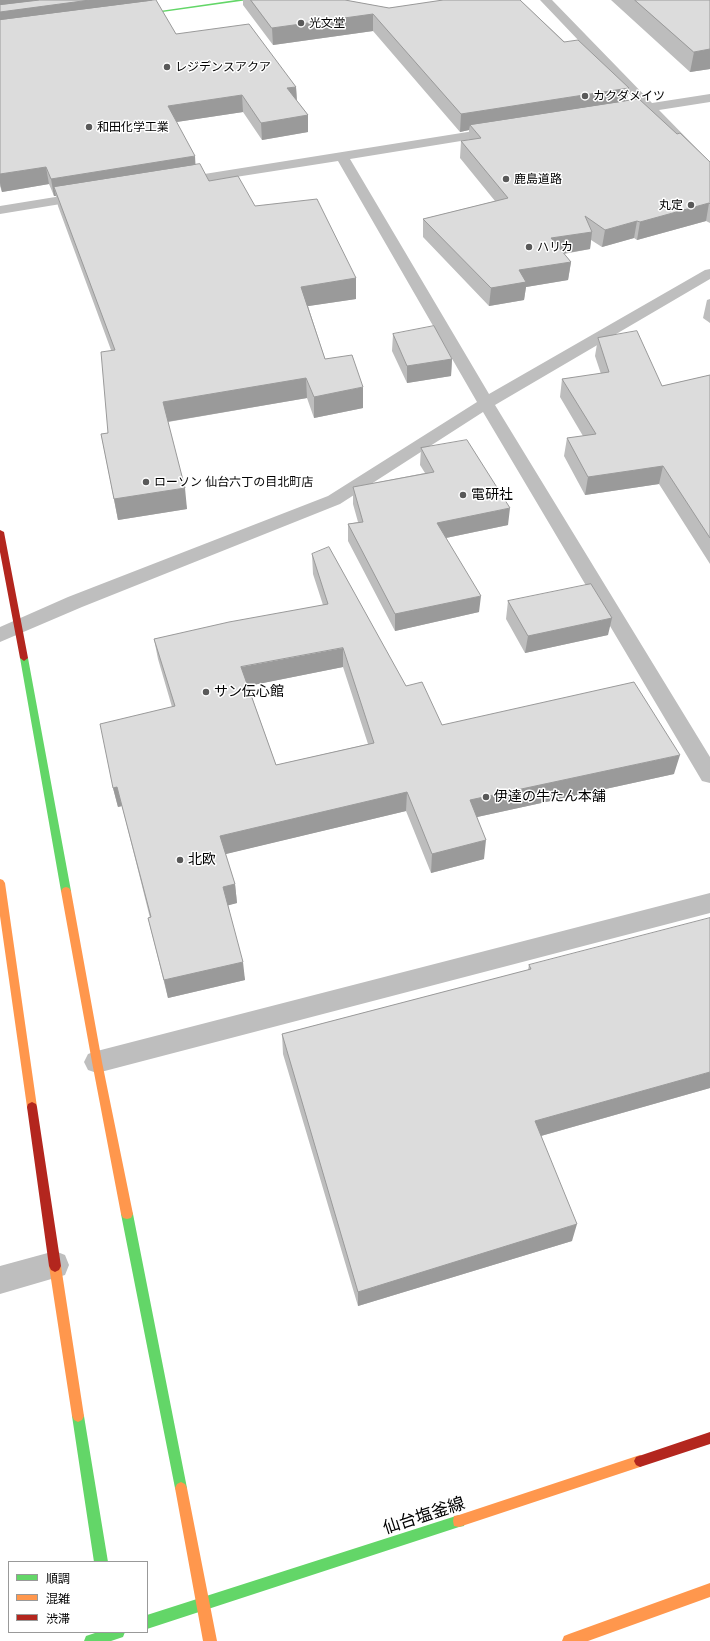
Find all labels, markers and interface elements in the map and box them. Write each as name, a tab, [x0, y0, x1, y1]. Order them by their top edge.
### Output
place label: 光文堂	[309, 16, 345, 30]
marker: 光文堂	[296, 18, 306, 28]
place label: レジデンスアクア	[175, 60, 271, 74]
marker: レジデンスアクア	[162, 62, 172, 72]
place label: カクダメイツ	[593, 89, 665, 103]
marker: カクダメイツ	[580, 91, 590, 101]
place label: 和田化学工業	[97, 120, 169, 134]
marker: 和田化学工業	[84, 122, 94, 132]
place label: 鹿島道路	[514, 172, 562, 186]
marker: 鹿島道路	[501, 174, 511, 184]
place label: 丸定	[659, 198, 683, 212]
marker: 丸定	[686, 200, 696, 210]
place label: ハリカ	[537, 240, 573, 254]
marker: ハリカ	[524, 242, 534, 252]
place label: ローソン 仙台六丁の目北町店	[154, 475, 313, 489]
marker: ローソン 仙台六丁の目北町店	[141, 477, 151, 487]
place label: 電研社	[471, 487, 513, 503]
marker: 電研社	[458, 490, 468, 500]
place label: サン伝心館	[214, 684, 284, 700]
marker: サン伝心館	[201, 687, 211, 697]
place label: 伊達の牛たん本舗	[494, 789, 606, 805]
marker: 伊達の牛たん本舗	[481, 792, 491, 802]
place label: 北欧	[188, 852, 216, 868]
marker: 北欧	[175, 855, 185, 865]
street label: 仙台塩釜線	[380, 1493, 468, 1539]
legend	[8, 1561, 148, 1633]
text: 順調	[46, 1571, 70, 1586]
text: 混雑	[46, 1591, 70, 1606]
text: 渋滞	[46, 1611, 70, 1626]

